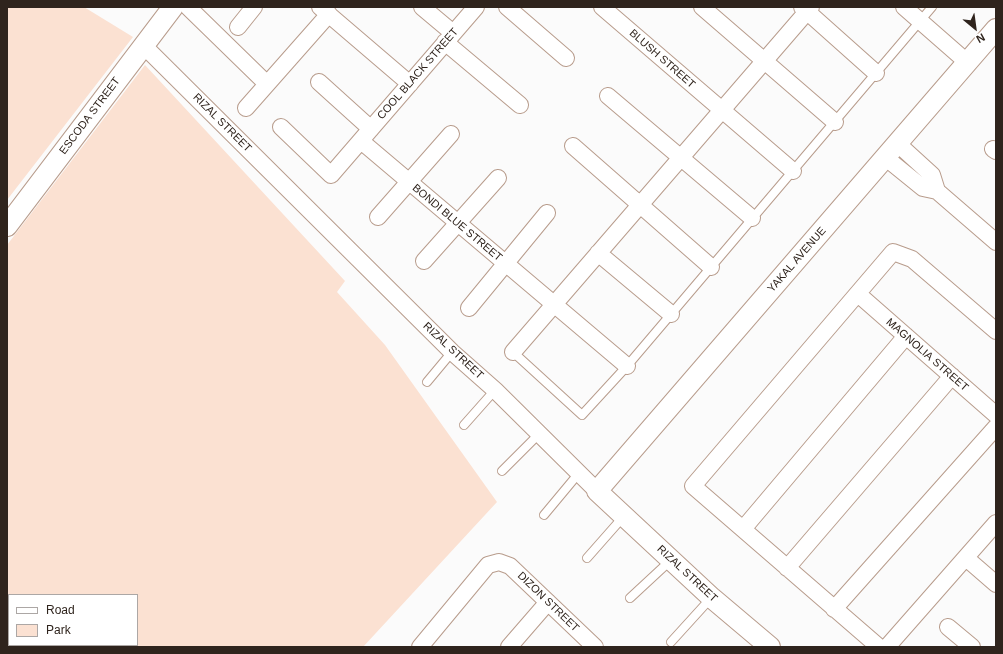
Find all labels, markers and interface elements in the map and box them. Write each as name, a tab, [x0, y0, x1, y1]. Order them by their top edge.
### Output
north arrow	[955, 8, 995, 48]
street label: COOL BLACK STREET	[375, 26, 461, 122]
street label: BLUSH STREET	[626, 27, 698, 91]
text: N	[974, 31, 987, 46]
street label: ESCODA STREET	[57, 75, 123, 157]
street label: RIZAL STREET	[190, 91, 254, 155]
street label: BONDI BLUE STREET	[409, 182, 505, 264]
street label: YAKAL AVENUE	[765, 225, 829, 295]
street label: MAGNOLIA STREET	[883, 316, 971, 394]
street label: RIZAL STREET	[420, 320, 486, 382]
street label: RIZAL STREET	[654, 543, 720, 605]
street label: DIZON STREET	[514, 569, 582, 635]
legend	[8, 594, 138, 646]
text: Road	[46, 603, 75, 617]
text: Park	[46, 623, 71, 637]

